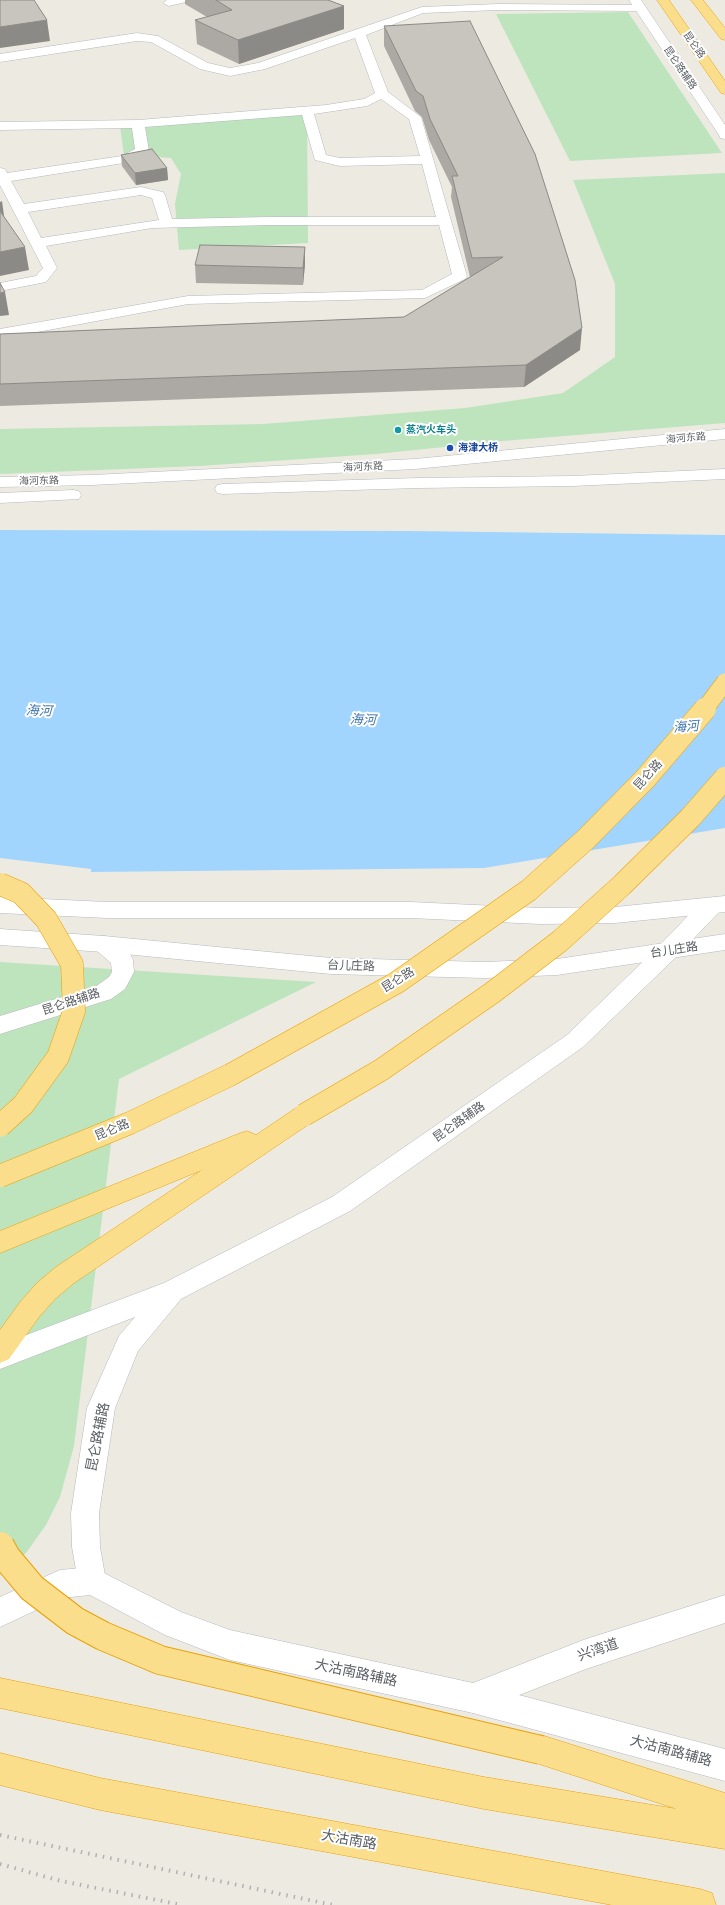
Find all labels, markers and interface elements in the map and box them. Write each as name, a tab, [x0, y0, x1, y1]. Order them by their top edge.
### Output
street label: 昆仑路	[680, 29, 708, 61]
street label: 昆仑路辅路	[661, 44, 699, 92]
place label: 蒸汽火车头	[406, 424, 456, 436]
marker: 蒸汽火车头	[393, 425, 403, 435]
street label: 海河东路	[666, 430, 706, 446]
place label: 海津大桥	[458, 442, 498, 454]
marker: 海津大桥	[445, 443, 455, 453]
street label: 海河东路	[343, 460, 383, 474]
street label: 海河东路	[19, 475, 59, 487]
water label: 海河	[26, 703, 52, 719]
water label: 海河	[350, 712, 376, 728]
water label: 海河	[672, 718, 700, 736]
street label: 昆仑路	[631, 757, 665, 793]
street label: 台儿庄路	[649, 939, 699, 961]
street label: 台儿庄路	[327, 958, 375, 974]
street label: 昆仑路	[379, 964, 417, 996]
street label: 昆仑路辅路	[40, 986, 102, 1018]
street label: 昆仑路辅路	[430, 1099, 488, 1145]
street label: 昆仑路	[93, 1116, 131, 1144]
street label: 昆仑路辅路	[83, 1401, 113, 1473]
street label: 兴湾道	[575, 1635, 621, 1665]
street label: 大沽南路辅路	[313, 1656, 399, 1690]
street label: 大沽南路辅路	[628, 1732, 714, 1770]
street label: 大沽南路	[320, 1827, 378, 1853]

